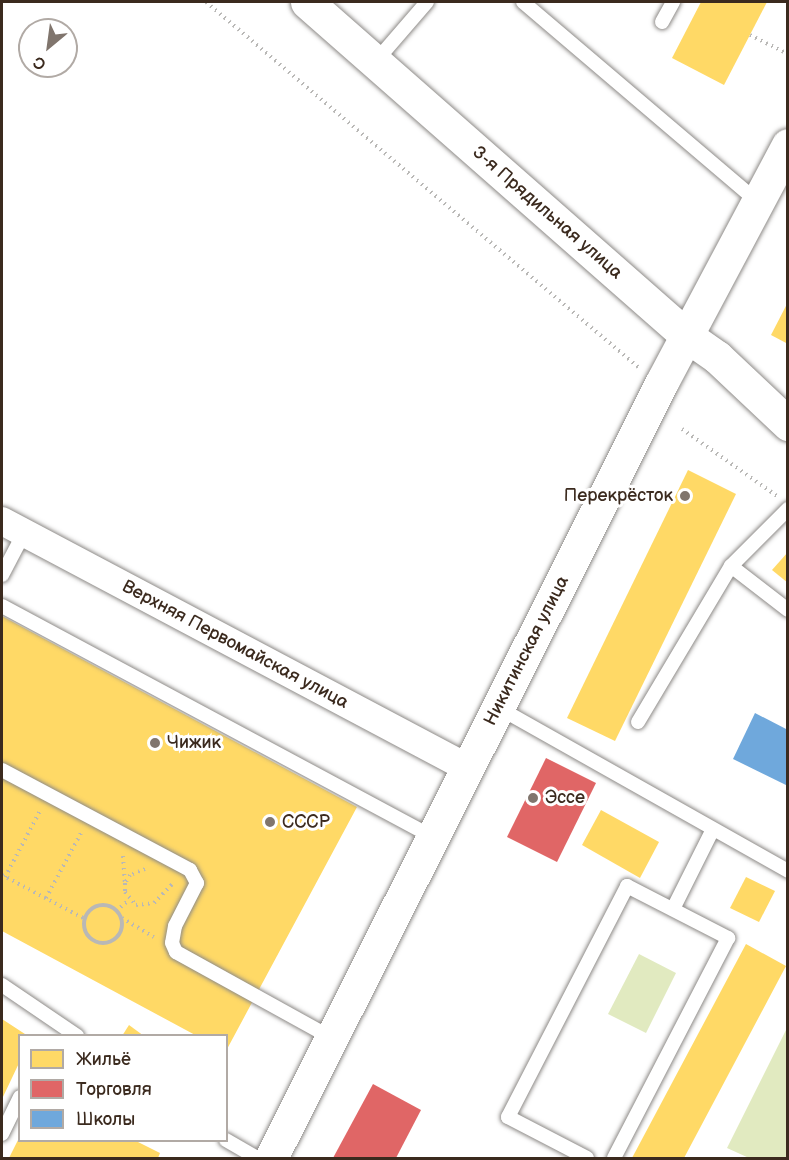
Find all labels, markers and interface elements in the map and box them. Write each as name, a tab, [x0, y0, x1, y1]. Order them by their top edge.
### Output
north arrow	[18, 18, 78, 78]
text: С	[31, 51, 49, 73]
street label: 3-я Прядильная улица	[468, 142, 626, 284]
place label: Перекрёсток	[564, 485, 673, 507]
marker: Перекрёсток	[678, 489, 692, 503]
street label: Никитинская улица	[480, 573, 574, 729]
street label: Верхняя Первомайская улица	[118, 576, 352, 714]
place label: Чижик	[167, 732, 221, 754]
marker: Чижик	[148, 736, 162, 750]
place label: Эссе	[545, 787, 585, 809]
marker: Эссе	[526, 791, 540, 805]
place label: СССР	[282, 811, 330, 833]
marker: СССР	[263, 815, 277, 829]
legend	[18, 1034, 228, 1142]
text: Жильё	[76, 1049, 131, 1070]
text: Торговля	[76, 1079, 152, 1100]
text: Школы	[76, 1109, 135, 1130]

